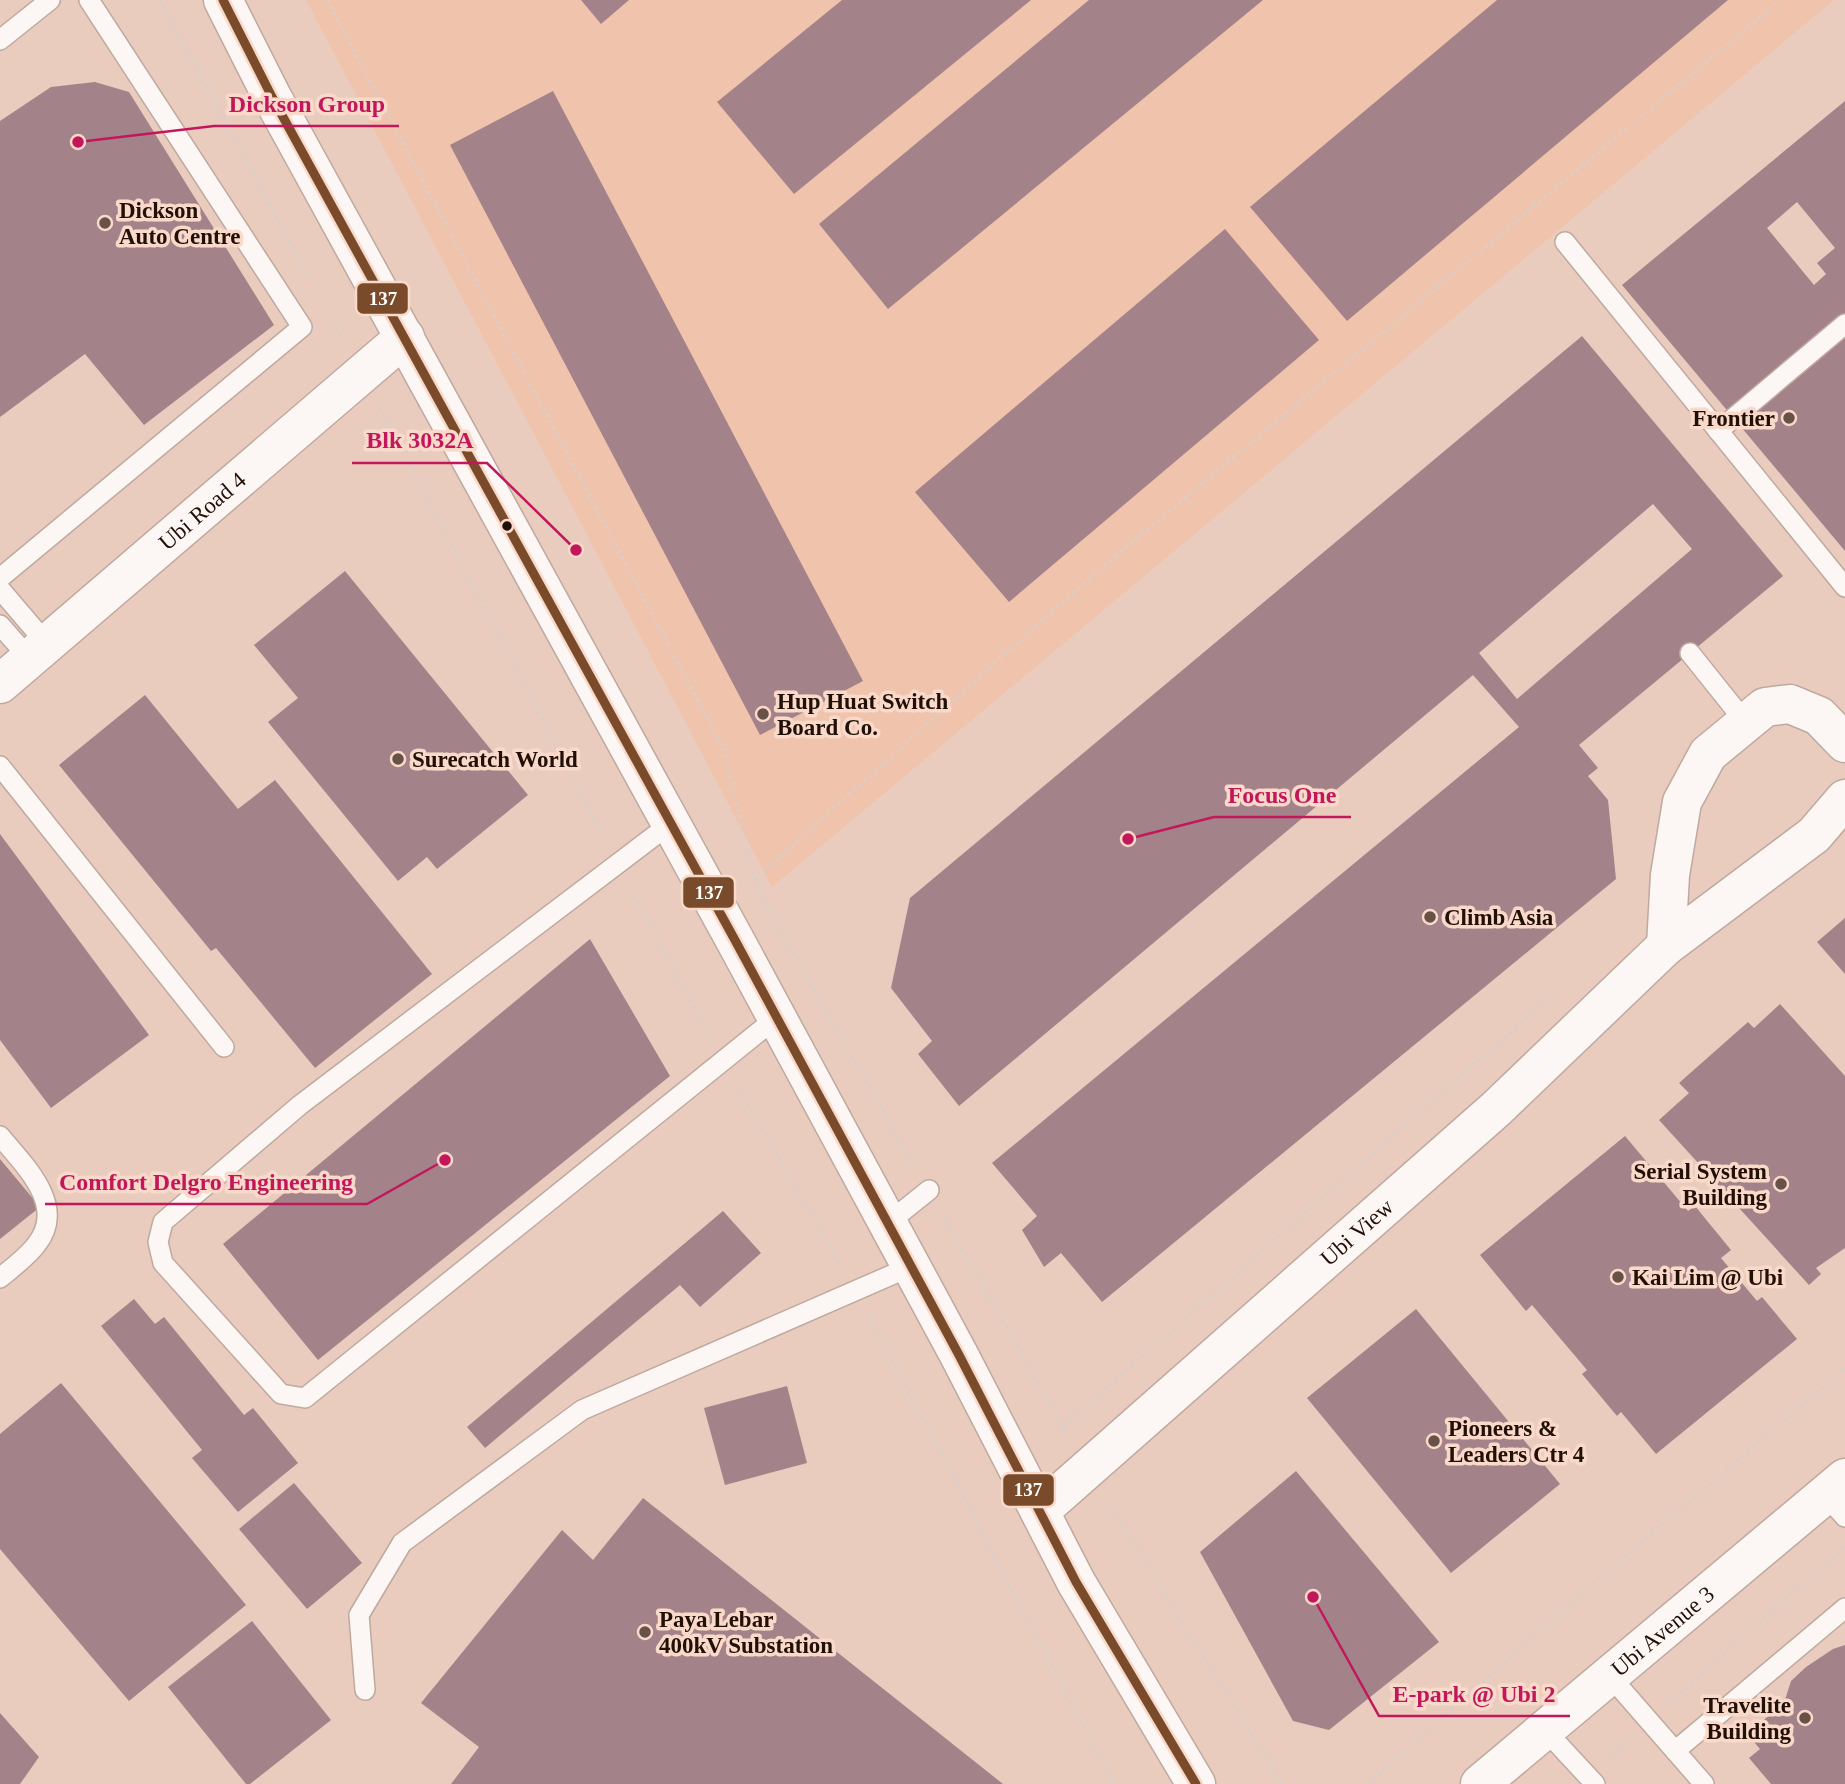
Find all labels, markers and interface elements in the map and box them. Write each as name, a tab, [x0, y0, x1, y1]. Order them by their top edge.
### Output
callout: Dickson Group	[214, 81, 399, 126]
text: Dickson Group	[229, 91, 385, 117]
place label: Dickson Auto Centre	[119, 198, 241, 249]
marker: Dickson Auto Centre	[97, 215, 113, 231]
line badge: 137	[356, 282, 409, 315]
text: 137	[369, 288, 398, 309]
place label: Frontier	[1692, 406, 1775, 431]
marker: Frontier	[1781, 410, 1797, 426]
callout: Blk 3032A	[352, 418, 487, 463]
text: Blk 3032A	[366, 427, 474, 453]
street label: Ubi Road 4	[154, 467, 251, 555]
unlabelled marker	[500, 519, 514, 533]
place label: Hup Huat Switch Board Co.	[777, 689, 948, 740]
marker: Hup Huat Switch Board Co.	[755, 706, 771, 722]
place label: Surecatch World	[412, 747, 578, 772]
marker: Surecatch World	[390, 751, 406, 767]
callout: Focus One	[1214, 772, 1351, 817]
text: Focus One	[1228, 782, 1337, 808]
line badge: 137	[682, 876, 735, 909]
text: 137	[695, 882, 724, 903]
place label: Climb Asia	[1444, 905, 1554, 930]
marker: Climb Asia	[1422, 909, 1438, 925]
callout: Comfort Delgro Engineering	[45, 1159, 367, 1204]
place label: Serial System Building	[1633, 1159, 1767, 1210]
text: Comfort Delgro Engineering	[59, 1169, 353, 1195]
marker: Serial System Building	[1773, 1176, 1789, 1192]
street label: Ubi View	[1315, 1193, 1399, 1271]
place label: Kai Lim @ Ubi	[1632, 1265, 1784, 1291]
marker: Kai Lim @ Ubi	[1610, 1269, 1626, 1285]
place label: Pioneers & Leaders Ctr 4	[1448, 1416, 1585, 1467]
marker: Pioneers & Leaders Ctr 4	[1426, 1433, 1442, 1449]
line badge: 137	[1002, 1473, 1055, 1507]
text: 137	[1014, 1479, 1043, 1500]
street label: Ubi Avenue 3	[1606, 1581, 1719, 1682]
place label: Paya Lebar 400kV Substation	[659, 1607, 833, 1658]
marker: Paya Lebar 400kV Substation	[637, 1624, 653, 1640]
callout: E-park @ Ubi 2	[1379, 1671, 1570, 1716]
text: E-park @ Ubi 2	[1392, 1681, 1556, 1708]
place label: Travelite Building	[1703, 1693, 1791, 1744]
marker: Travelite Building	[1797, 1710, 1813, 1726]

